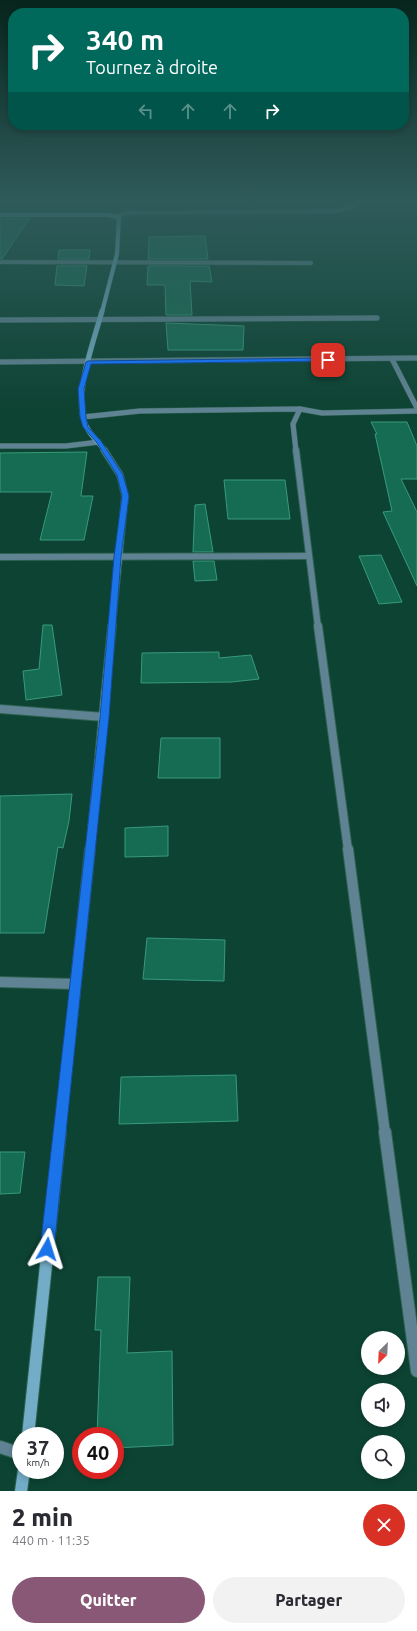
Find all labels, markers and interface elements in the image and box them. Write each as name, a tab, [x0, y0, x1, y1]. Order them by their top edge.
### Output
icon: right	[20, 24, 72, 76]
text: 340 m	[86, 24, 164, 55]
text: Tournez à droite	[86, 57, 218, 77]
icon: left	[135, 100, 157, 122]
icon: ahead	[177, 100, 199, 122]
icon: ahead	[219, 100, 241, 122]
icon: right	[261, 100, 283, 122]
pin	[311, 343, 345, 377]
icon: arrive	[317, 349, 339, 371]
position arrow	[26, 1228, 68, 1270]
north arrow	[361, 1331, 405, 1375]
map controls	[361, 1331, 405, 1479]
button: sound	[361, 1383, 405, 1427]
speed limit sign: 40	[72, 1427, 124, 1479]
button: search	[361, 1435, 405, 1479]
text: 37	[27, 1436, 49, 1459]
text: km/h	[26, 1457, 50, 1468]
text: 2 min	[12, 1504, 73, 1531]
button: close	[363, 1504, 405, 1546]
text: 440 m · 11:35	[12, 1533, 90, 1547]
button: Quitter	[12, 1577, 205, 1623]
button: Partager	[213, 1577, 405, 1623]

